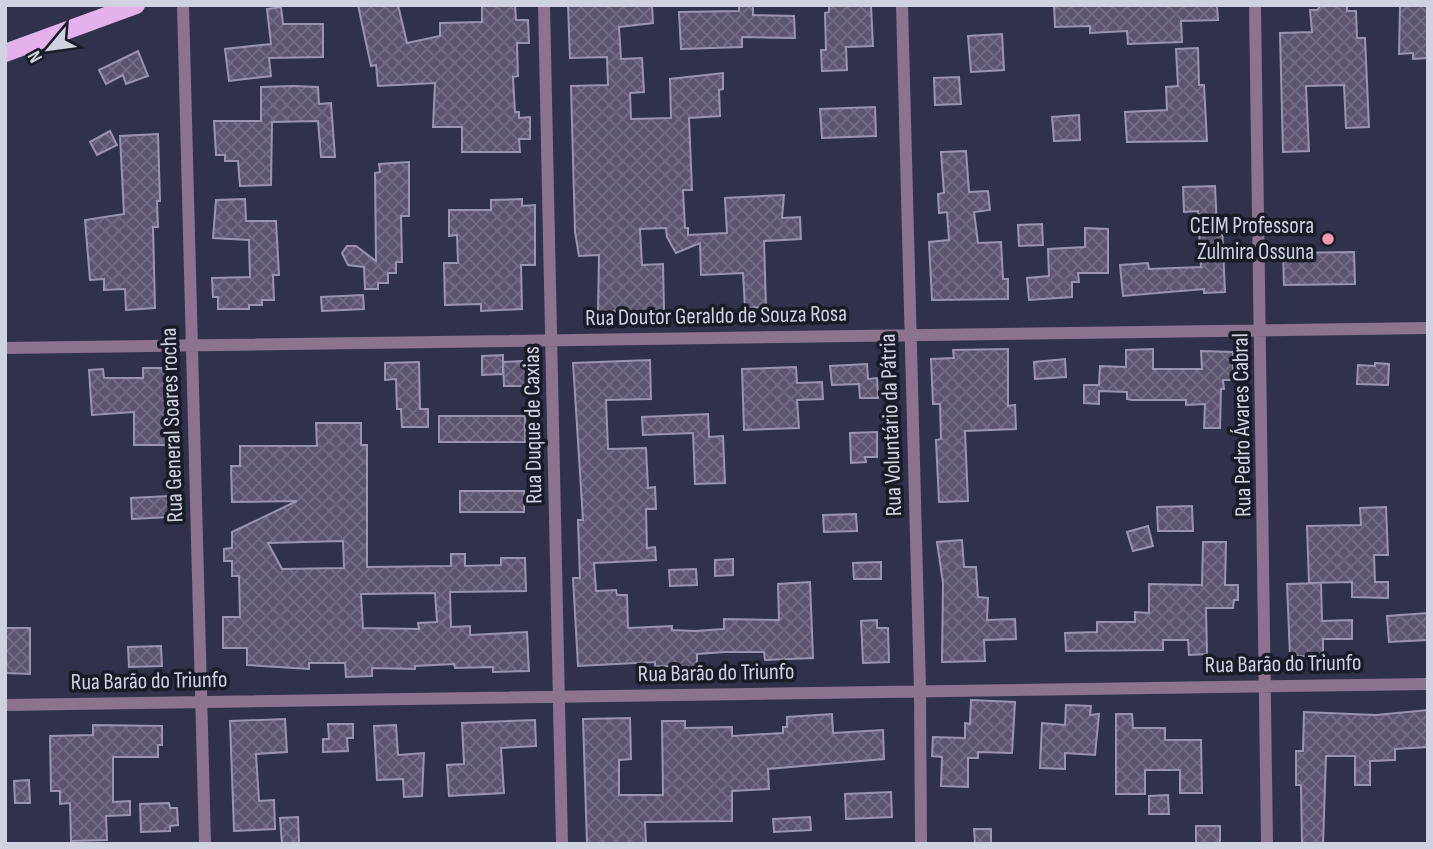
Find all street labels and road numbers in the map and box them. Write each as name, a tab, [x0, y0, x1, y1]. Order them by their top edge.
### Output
street label: Rua Doutor Geraldo de Souza Rosa	[585, 300, 847, 332]
street label: Rua General Soares rocha	[155, 327, 189, 523]
street label: Rua Voluntário da Pátria	[874, 333, 908, 517]
street label: Rua Pedro Ávares Cabral	[1226, 333, 1258, 517]
street label: Rua Duque de Caxias	[518, 346, 548, 504]
street label: Rua Barão do Triunfo	[1204, 649, 1362, 679]
street label: Rua Barão do Triunfo	[637, 658, 795, 688]
street label: Rua Barão do Triunfo	[70, 666, 228, 696]

